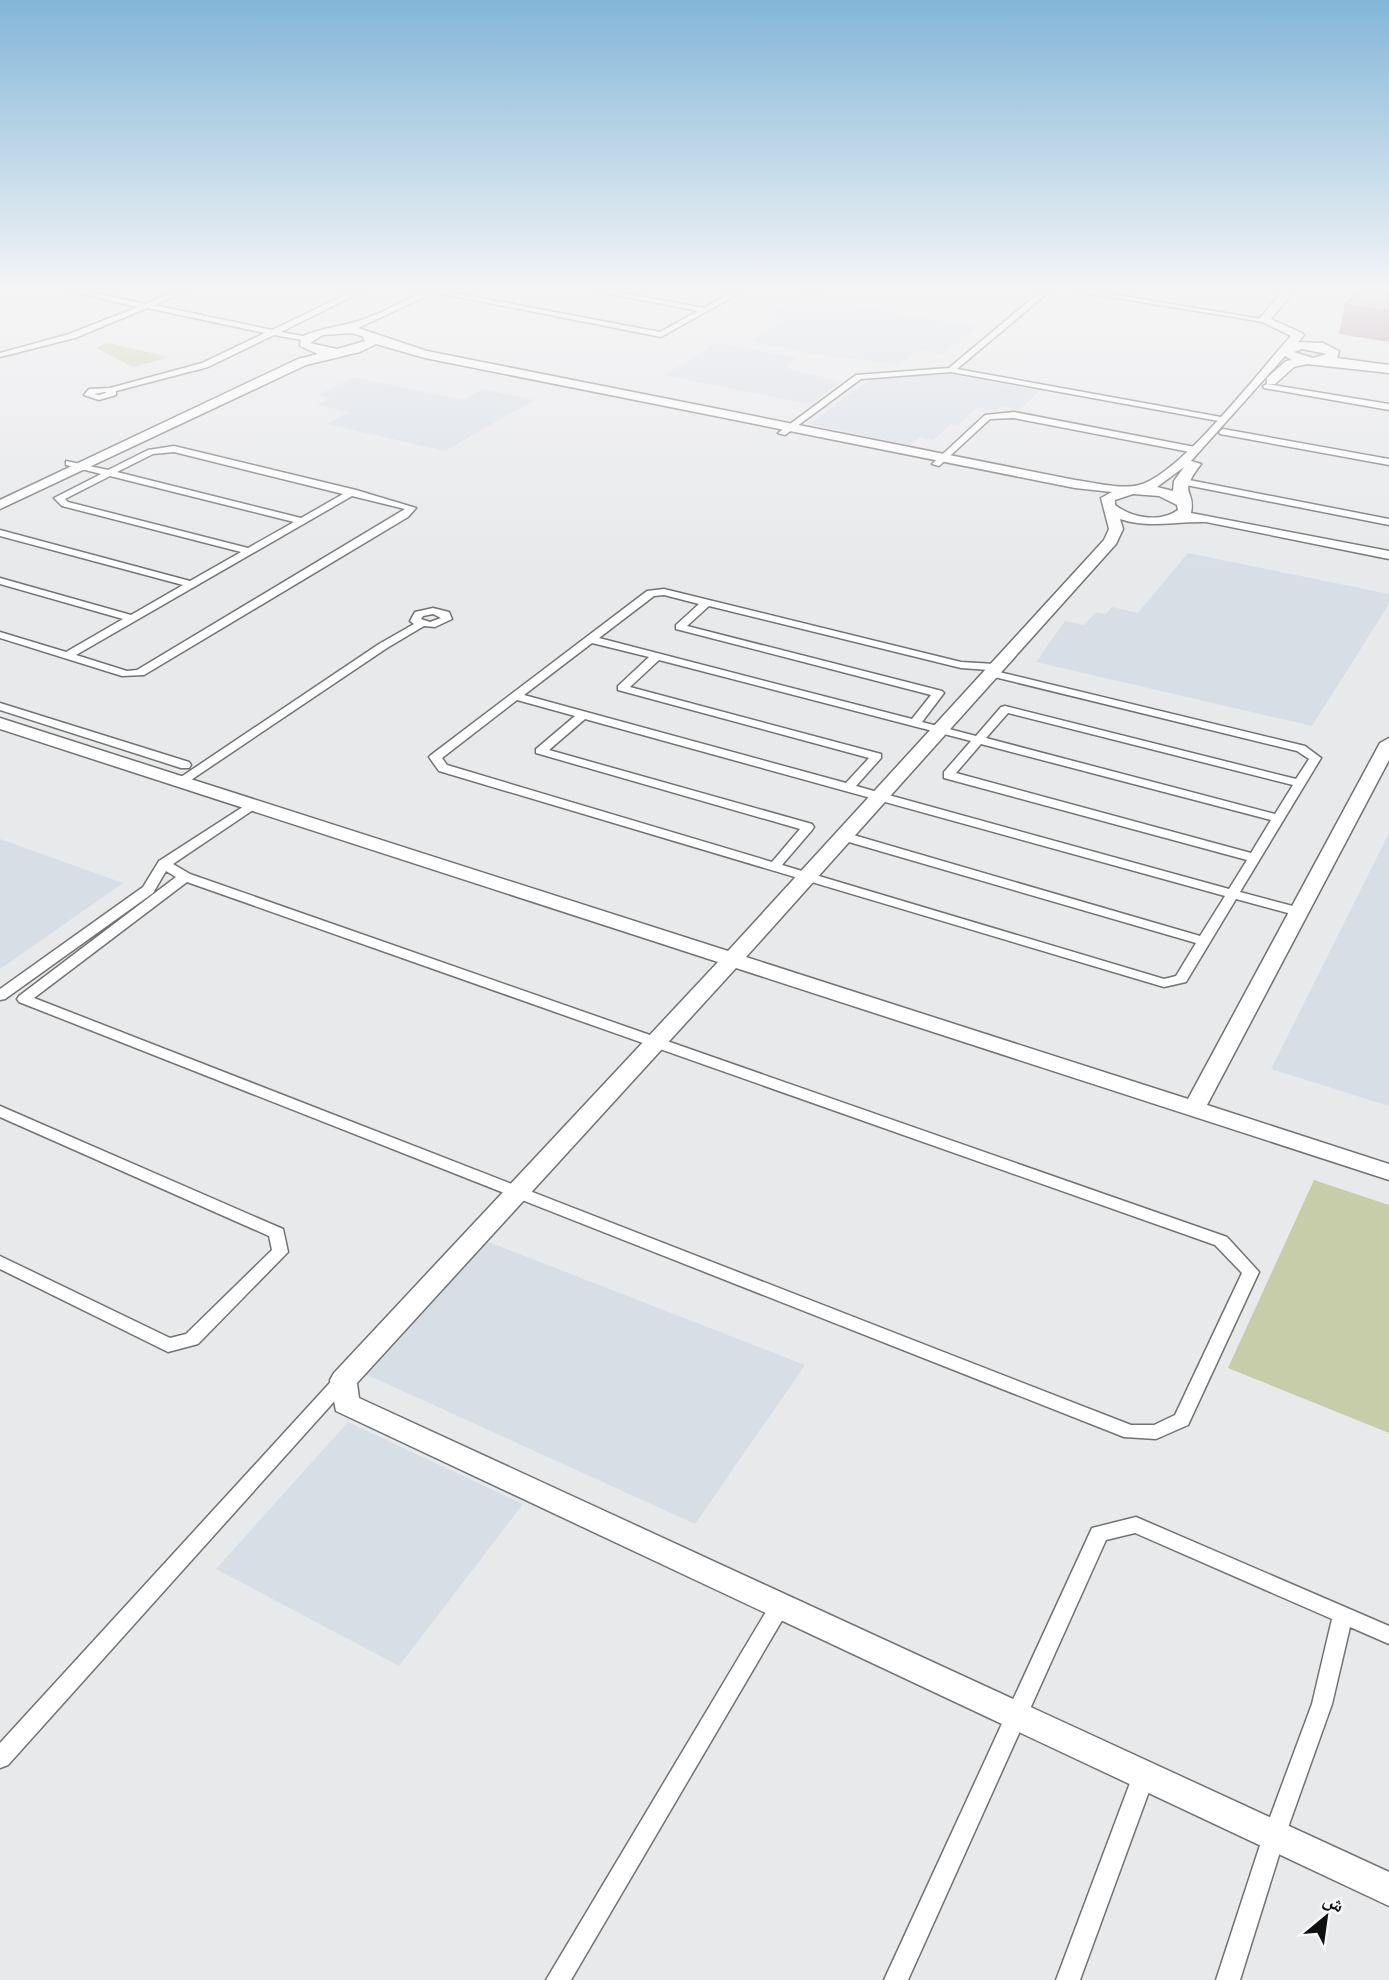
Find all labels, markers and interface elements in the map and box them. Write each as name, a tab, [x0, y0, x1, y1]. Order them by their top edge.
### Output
north arrow	[1291, 1882, 1361, 1952]
text: ش	[1320, 1887, 1349, 1918]

